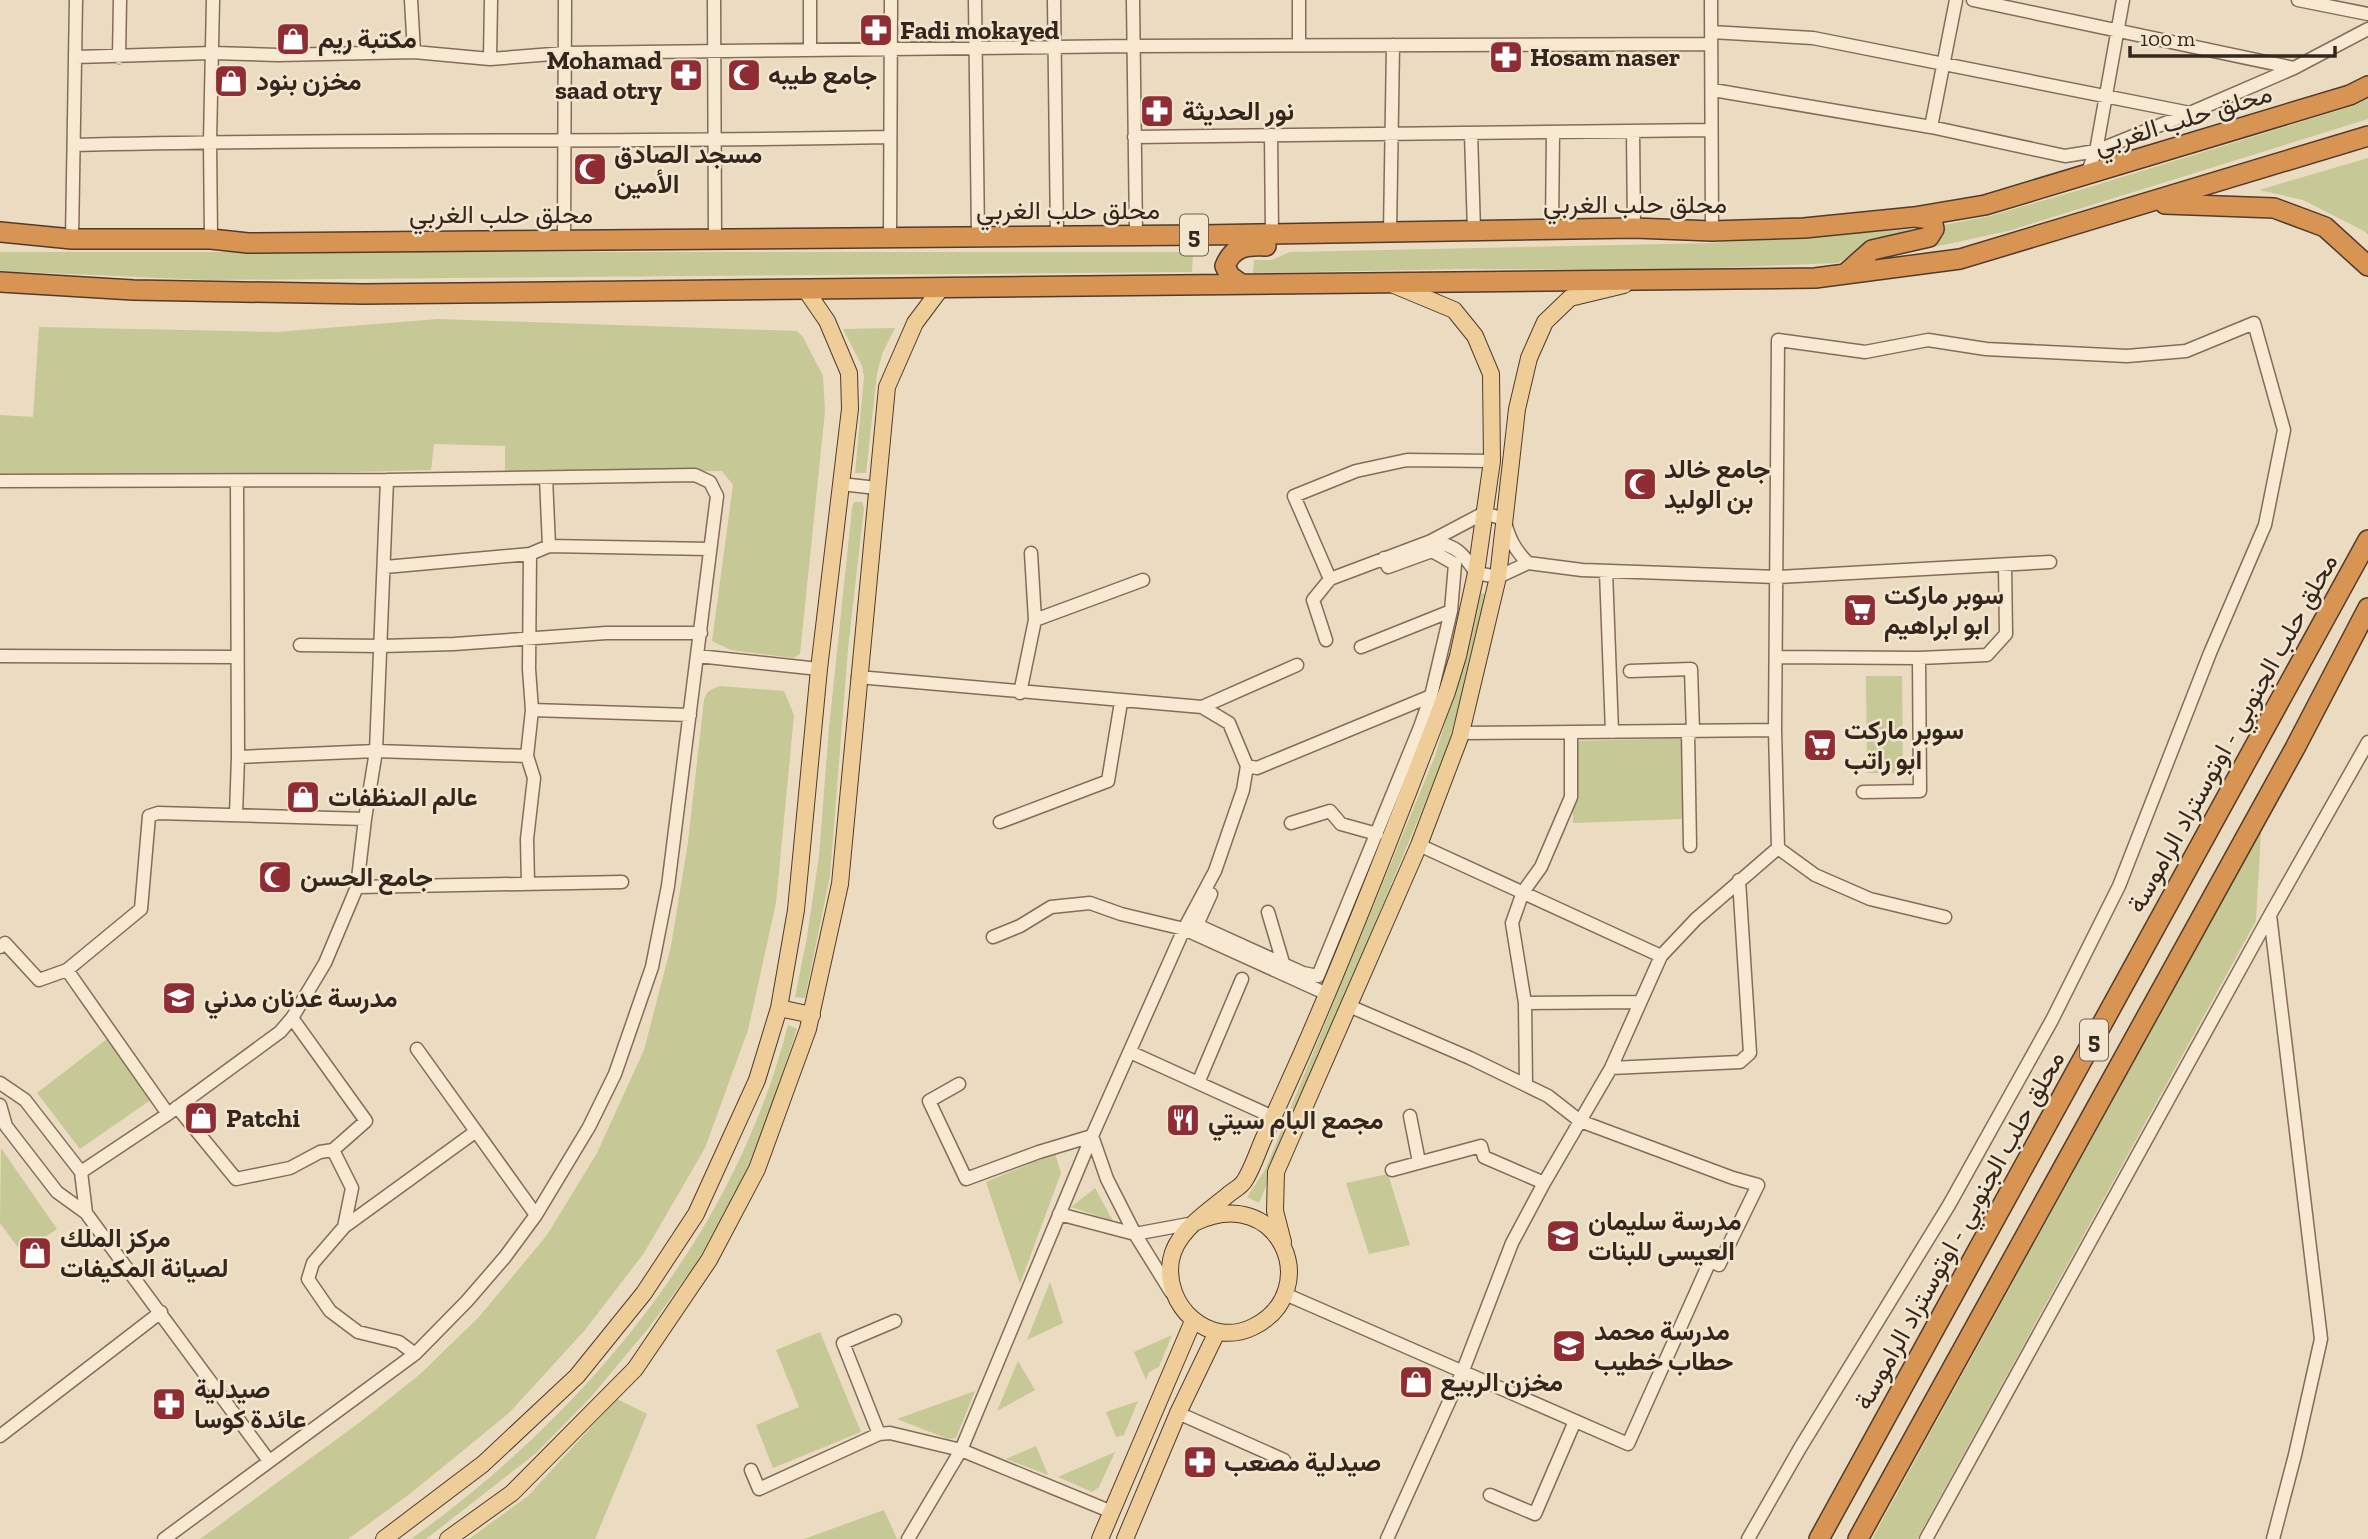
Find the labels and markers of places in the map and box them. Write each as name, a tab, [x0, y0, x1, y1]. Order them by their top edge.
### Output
pharmacy icon: Fadi mokayed	[857, 11, 895, 49]
place label: Fadi mokayed	[900, 14, 1059, 46]
shop icon: مكتبة ريم	[274, 20, 312, 58]
place label: مكتبة ريم	[318, 23, 417, 56]
pharmacy icon: Hosam naser	[1487, 38, 1525, 76]
place label: Hosam naser	[1530, 41, 1680, 73]
place label: Mohamad saad otry	[546, 44, 662, 106]
pharmacy icon: Mohamad saad otry	[667, 56, 705, 94]
mosque icon: جامع طيبه	[725, 56, 763, 94]
place label: جامع طيبه	[768, 59, 877, 93]
shop icon: مخزن بنود	[212, 62, 250, 100]
place label: مخزن بنود	[256, 65, 362, 97]
pharmacy icon: نور الحديثة	[1138, 92, 1176, 130]
place label: نور الحديثة	[1182, 95, 1294, 127]
place label: مسجد الصادق الأمين	[614, 138, 762, 200]
mosque icon: مسجد الصادق الأمين	[571, 150, 609, 188]
place label: جامع خالد بن الوليد	[1664, 453, 1770, 515]
mosque icon: جامع خالد بن الوليد	[1621, 465, 1659, 503]
place label: سوبر ماركت ابو ابراهيم	[1884, 579, 2004, 642]
supermarket icon: سوبر ماركت ابو ابراهيم	[1841, 591, 1879, 629]
place label: سوبر ماركت ابو راتب	[1844, 714, 1964, 776]
supermarket icon: سوبر ماركت ابو راتب	[1801, 726, 1839, 764]
shop icon: عالم المنظفات	[284, 778, 322, 816]
place label: عالم المنظفات	[328, 781, 478, 814]
mosque icon: جامع الحسن	[256, 858, 294, 896]
place label: جامع الحسن	[300, 861, 433, 895]
school or university icon: مدرسة عدنان مدني	[160, 979, 198, 1017]
place label: مدرسة عدنان مدني	[204, 982, 398, 1020]
shop icon: Patchi	[182, 1099, 220, 1137]
restaurant icon: مجمع البام سيتي	[1164, 1101, 1202, 1139]
place label: Patchi	[226, 1102, 300, 1134]
place label: مجمع البام سيتي	[1208, 1104, 1384, 1142]
place label: مدرسة سليمان العيسى للبنات	[1588, 1205, 1742, 1267]
school or university icon: مدرسة سليمان العيسى للبنات	[1544, 1217, 1582, 1255]
place label: مركز الملك لصيانة المكيفات	[60, 1222, 229, 1284]
shop icon: مركز الملك لصيانة المكيفات	[16, 1234, 54, 1272]
place label: مدرسة محمد حطاب خطيب	[1594, 1315, 1734, 1377]
school or university icon: مدرسة محمد حطاب خطيب	[1550, 1327, 1588, 1365]
shop icon: مخزن الربيع	[1397, 1363, 1435, 1401]
place label: مخزن الربيع	[1440, 1366, 1563, 1400]
place label: صيدلية عائدة كوسا	[194, 1373, 306, 1435]
pharmacy icon: صيدلية عائدة كوسا	[150, 1385, 188, 1423]
pharmacy icon: صيدلية مصعب	[1181, 1443, 1219, 1481]
place label: صيدلية مصعب	[1224, 1446, 1381, 1478]

